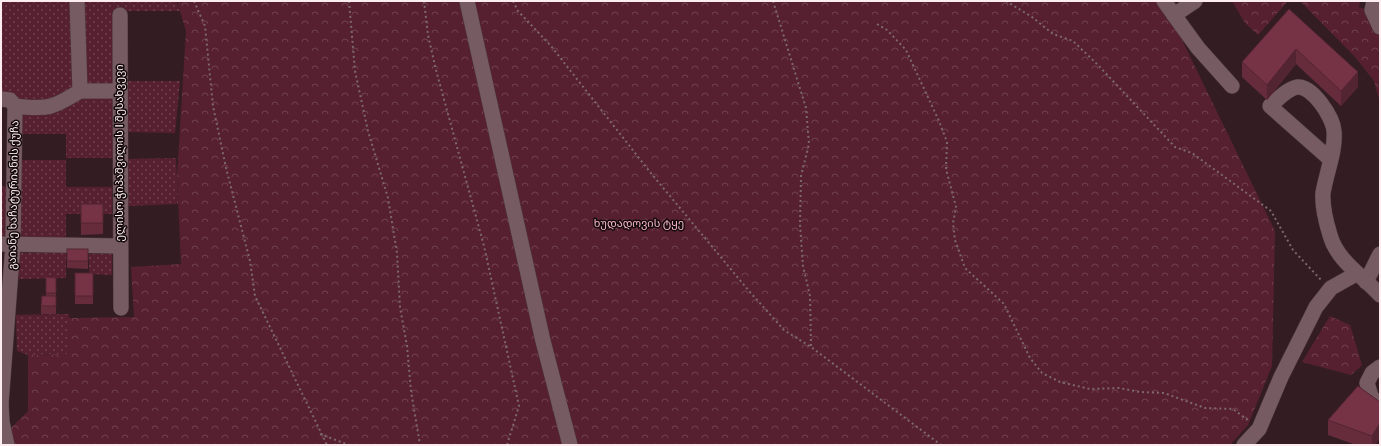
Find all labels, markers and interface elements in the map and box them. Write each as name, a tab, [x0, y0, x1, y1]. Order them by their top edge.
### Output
street label: ელისო ჭიპაშვილის I შესახვევი	[113, 64, 126, 242]
street label: გაიანე ხაჩატურიანის ქუჩა	[6, 120, 21, 270]
park label: ხუდადოვის ტყე	[594, 217, 684, 230]

